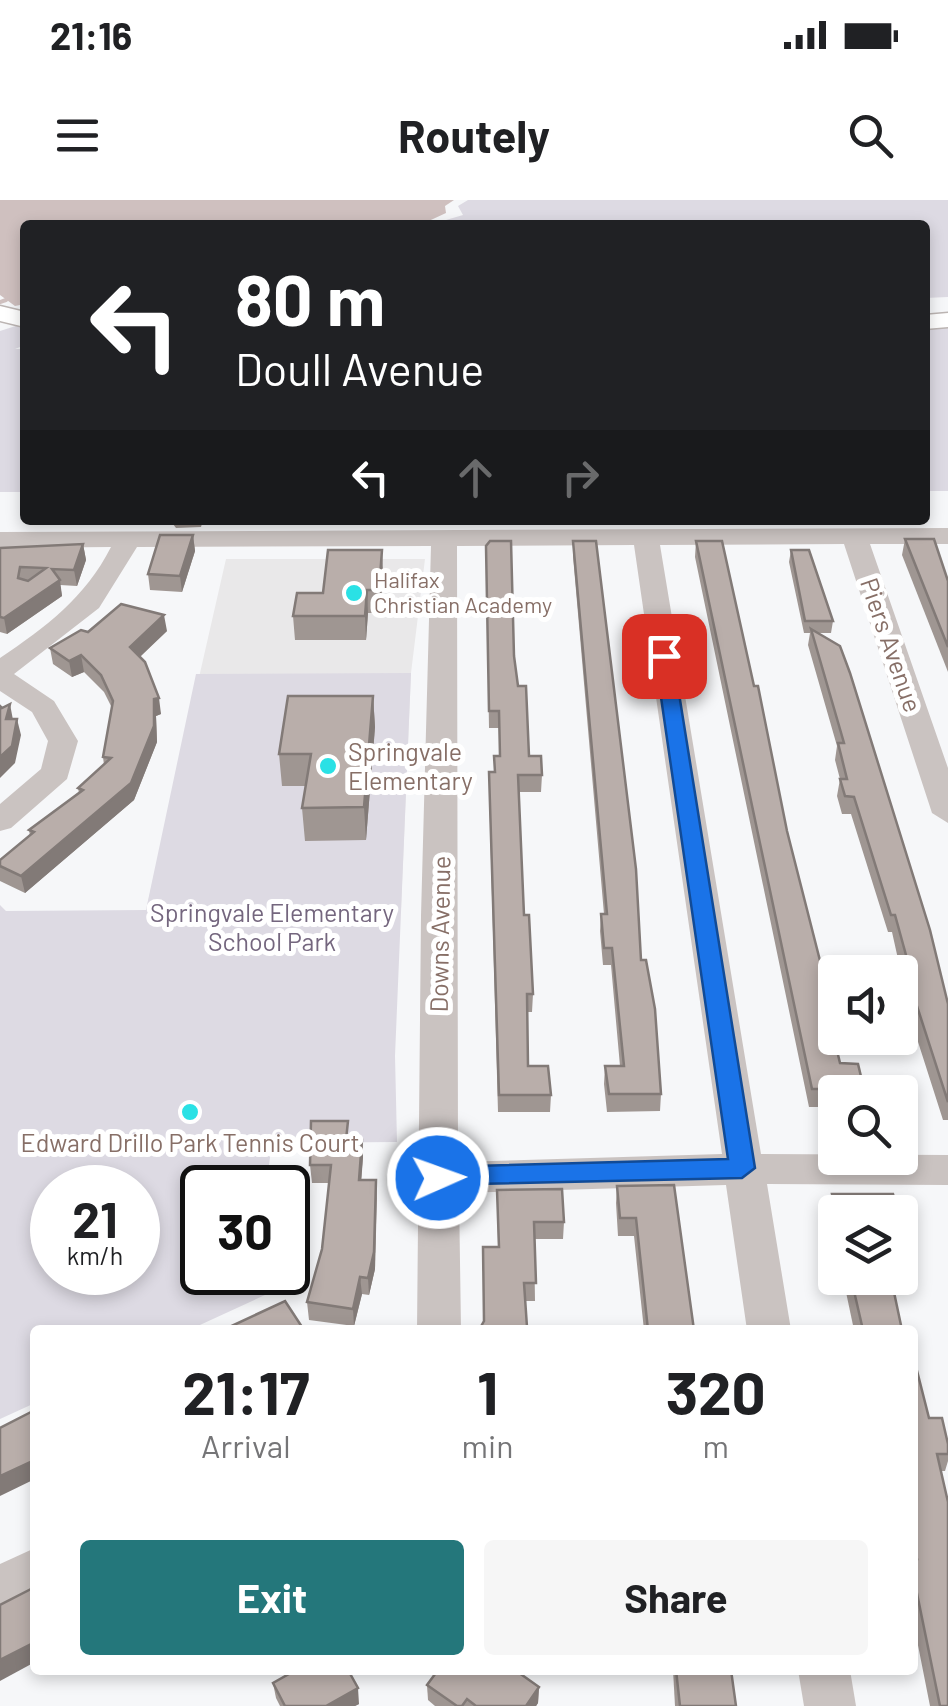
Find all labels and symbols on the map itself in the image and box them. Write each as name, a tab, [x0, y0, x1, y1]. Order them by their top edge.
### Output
place label: Halifax Christian Academy	[374, 566, 552, 617]
street label: Piers Avenue	[855, 574, 929, 716]
marker: Halifax Christian Academy	[343, 582, 365, 604]
pin	[622, 614, 707, 699]
place label: Springvale Elementary	[348, 736, 473, 795]
marker: Springvale Elementary	[317, 755, 339, 777]
street label: Downs Avenue	[423, 855, 455, 1013]
park label: Springvale Elementary School Park	[150, 897, 394, 956]
marker: Edward Drillo Park Tennis Court	[179, 1101, 201, 1123]
position arrow	[386, 1126, 490, 1230]
place label: Edward Drillo Park Tennis Court	[21, 1127, 359, 1157]
speed limit sign: 30	[180, 1165, 310, 1295]

